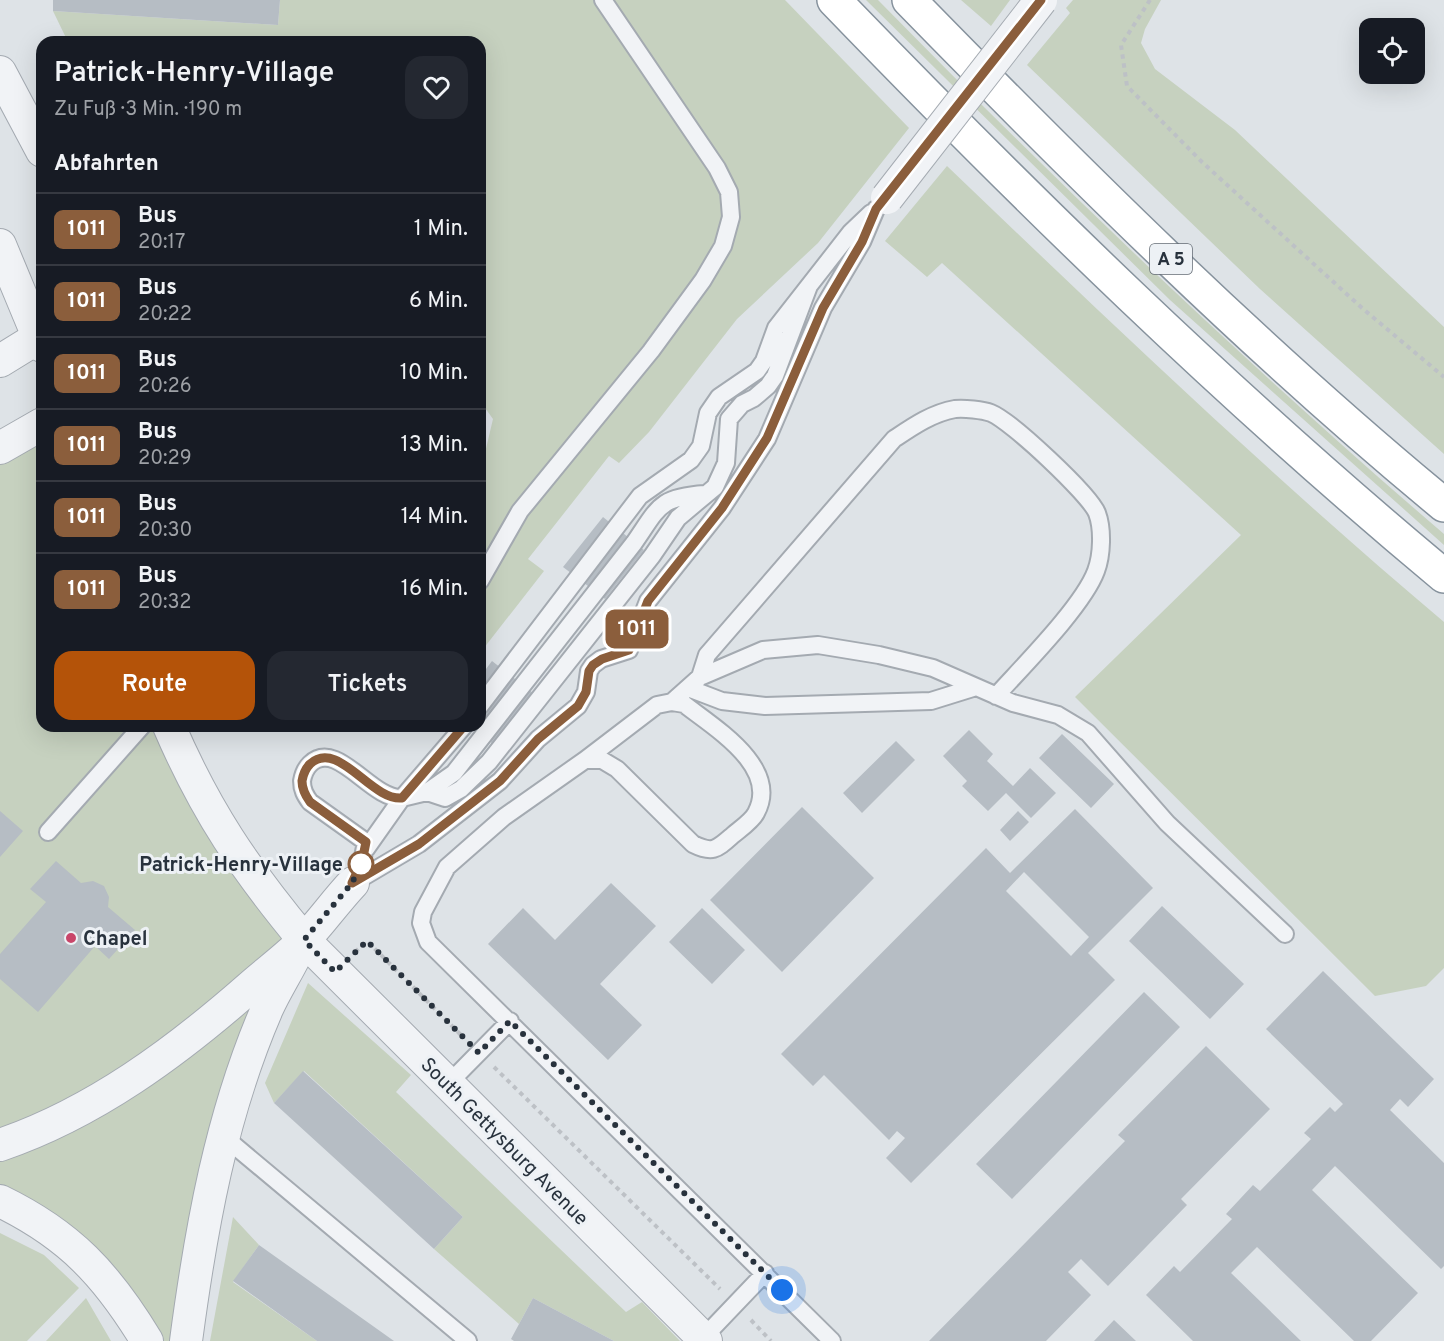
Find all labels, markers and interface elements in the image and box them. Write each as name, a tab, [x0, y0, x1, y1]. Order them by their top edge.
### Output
map controls	[1359, 18, 1425, 84]
button: locate	[1359, 18, 1425, 84]
text: Patrick-Henry-Village	[54, 56, 334, 92]
button: heart	[405, 56, 468, 119]
text: Zu Fuß · 3 Min. · 190 m	[54, 97, 242, 123]
text: Abfahrten	[54, 151, 159, 178]
text: Bus	[138, 203, 177, 230]
text: 1011	[67, 216, 107, 243]
text: 1 Min.	[414, 216, 468, 243]
text: 20:17	[138, 230, 185, 256]
road number: A 5	[1150, 244, 1192, 274]
text: Bus	[138, 275, 177, 302]
text: 1011	[67, 288, 107, 315]
text: 6 Min.	[409, 288, 468, 315]
text: 20:22	[138, 302, 192, 328]
text: Bus	[138, 347, 177, 374]
text: 1011	[67, 360, 107, 387]
text: 10 Min.	[400, 360, 468, 387]
text: 20:26	[138, 374, 192, 400]
text: Bus	[138, 419, 177, 446]
text: 1011	[67, 432, 107, 459]
text: 13 Min.	[401, 432, 468, 459]
text: 20:29	[138, 446, 192, 472]
text: Bus	[138, 491, 177, 518]
text: 1011	[67, 504, 107, 531]
text: 14 Min.	[401, 504, 468, 531]
text: 20:30	[138, 518, 192, 544]
text: Bus	[138, 563, 177, 590]
text: 1011	[67, 576, 107, 603]
text: 16 Min.	[401, 576, 468, 603]
text: 20:32	[138, 590, 191, 616]
line badge: 1011	[595, 610, 679, 648]
text: 1011	[617, 616, 657, 643]
button: Route	[54, 651, 255, 720]
button: Tickets	[267, 651, 468, 720]
marker: Patrick-Henry-Village	[348, 851, 374, 877]
place label: Patrick-Henry-Village	[139, 853, 343, 879]
place label: Chapel	[83, 927, 148, 953]
marker: Chapel	[64, 931, 78, 945]
street label: South Gettysburg Avenue	[414, 1053, 593, 1232]
your location	[767, 1275, 797, 1305]

